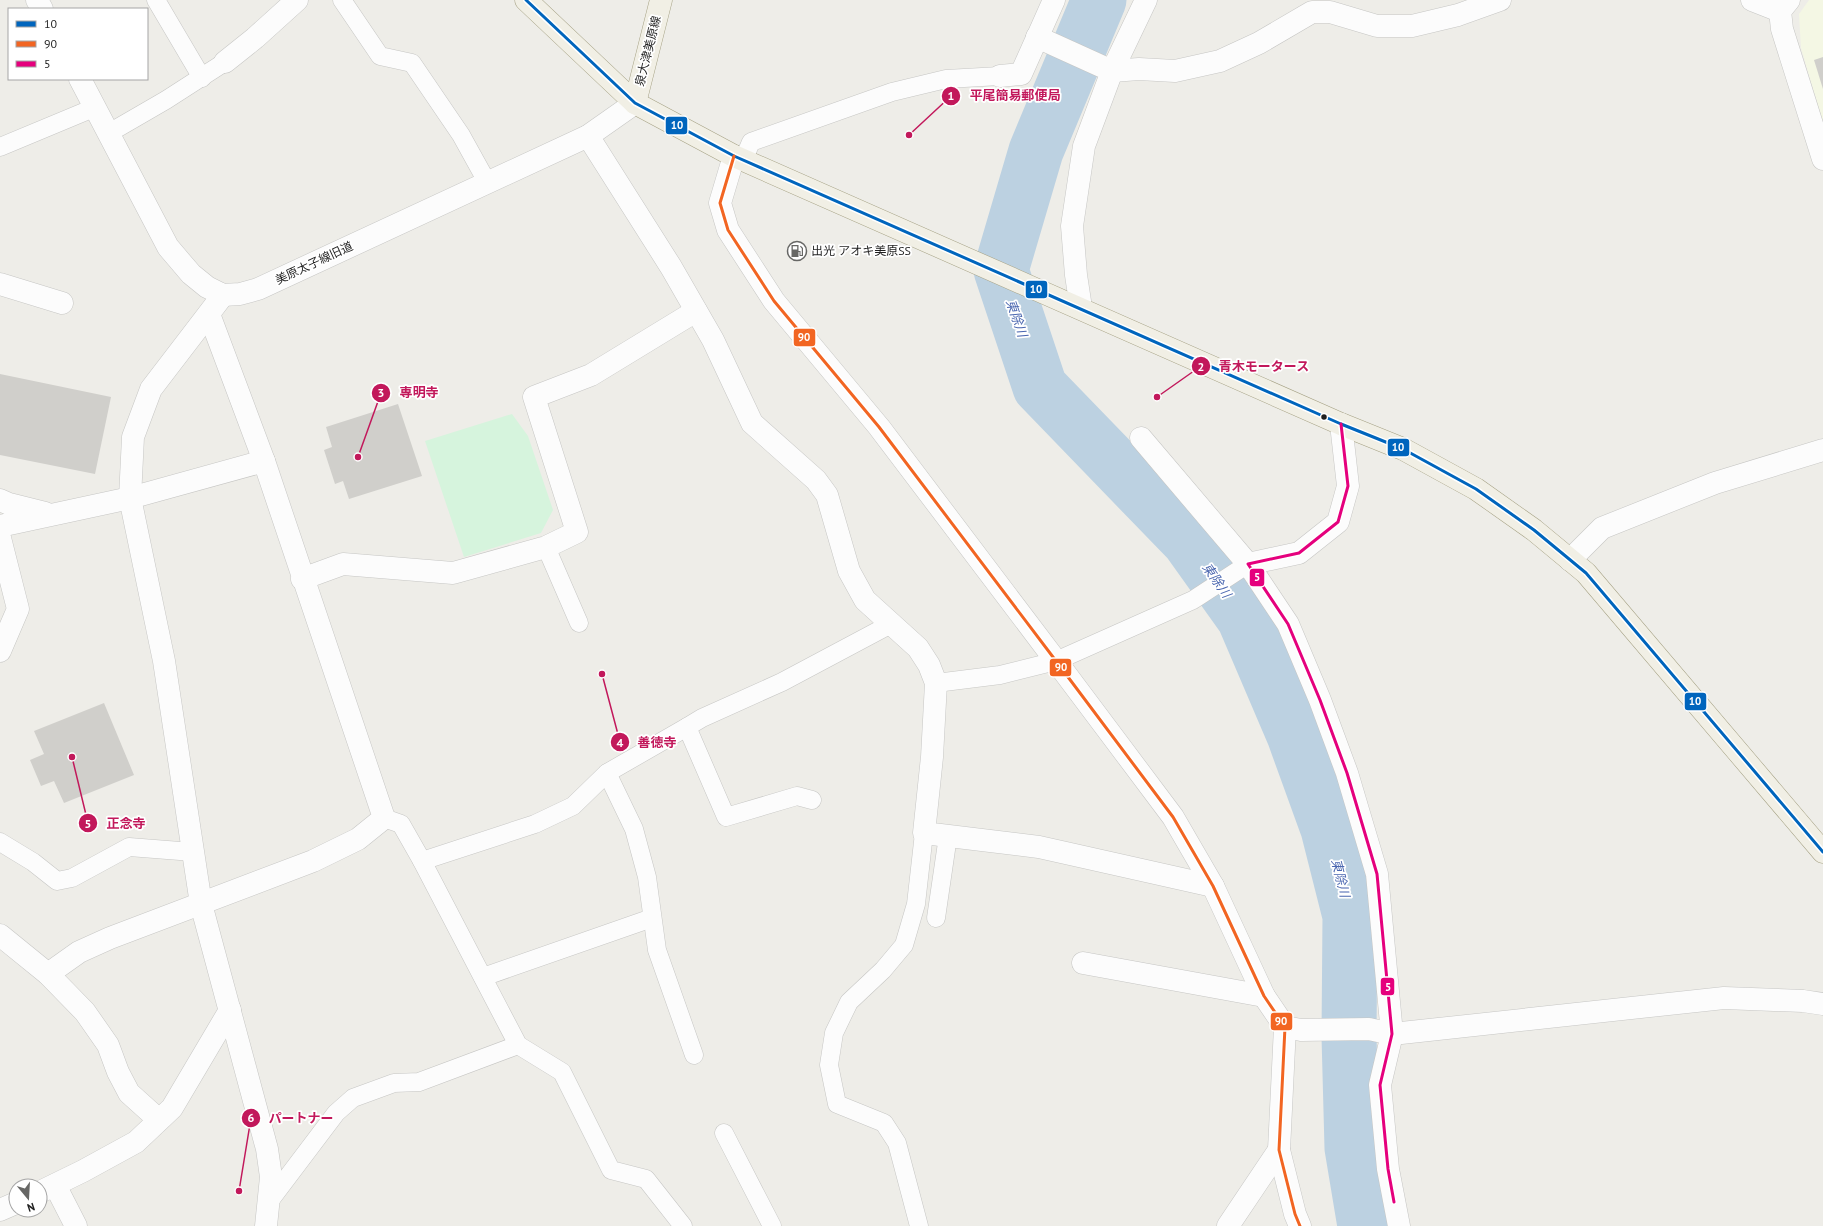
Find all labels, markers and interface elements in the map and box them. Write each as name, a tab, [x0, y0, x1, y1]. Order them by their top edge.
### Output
legend	[8, 8, 148, 80]
street label: 泉大津美原線	[632, 14, 664, 88]
text: 10	[44, 16, 58, 31]
text: 90	[44, 36, 58, 51]
text: 5	[44, 56, 51, 71]
callout: 平尾簡易郵便局	[941, 83, 1068, 108]
text: 平尾簡易郵便局	[969, 87, 1061, 104]
text: 1	[948, 88, 954, 103]
line badge: 10	[665, 116, 688, 135]
text: 10	[671, 118, 683, 132]
street label: 美原太子線旧道	[273, 238, 355, 287]
fuel station icon: 出光 アオキ美原SS	[786, 240, 808, 262]
place label: 出光 アオキ美原SS	[811, 243, 911, 258]
line badge: 10	[1025, 280, 1048, 299]
text: 10	[1030, 282, 1042, 296]
water label: 東除川	[1002, 297, 1032, 341]
line badge: 90	[793, 328, 816, 347]
text: 90	[798, 330, 810, 344]
callout: 青木モータース	[1191, 354, 1318, 379]
text: 青木モータース	[1219, 358, 1309, 375]
text: 2	[1198, 359, 1204, 374]
callout: 専明寺	[371, 380, 446, 405]
text: 専明寺	[399, 384, 439, 401]
text: 3	[378, 385, 384, 400]
unlabelled marker	[1319, 412, 1329, 422]
line badge: 10	[1387, 438, 1410, 457]
text: 10	[1392, 440, 1404, 454]
water label: 東除川	[1198, 559, 1236, 603]
line badge: 5	[1249, 568, 1265, 587]
text: 5	[1254, 570, 1260, 584]
line badge: 90	[1049, 658, 1072, 677]
text: 90	[1055, 660, 1067, 674]
line badge: 10	[1684, 692, 1707, 711]
text: 10	[1689, 694, 1701, 708]
callout: 善徳寺	[610, 730, 685, 755]
text: 善徳寺	[637, 734, 677, 751]
text: 4	[617, 735, 624, 750]
callout: 正念寺	[78, 811, 153, 836]
text: 正念寺	[106, 815, 146, 832]
text: 5	[85, 816, 91, 831]
water label: 東除川	[1328, 857, 1354, 901]
line badge: 5	[1380, 977, 1395, 996]
text: 5	[1385, 980, 1391, 994]
line badge: 90	[1270, 1012, 1293, 1031]
text: 90	[1275, 1014, 1287, 1028]
callout: パートナー	[241, 1106, 342, 1131]
text: 6	[248, 1110, 255, 1125]
text: パートナー	[268, 1110, 334, 1127]
north arrow	[8, 1178, 48, 1218]
text: N	[25, 1200, 37, 1215]

